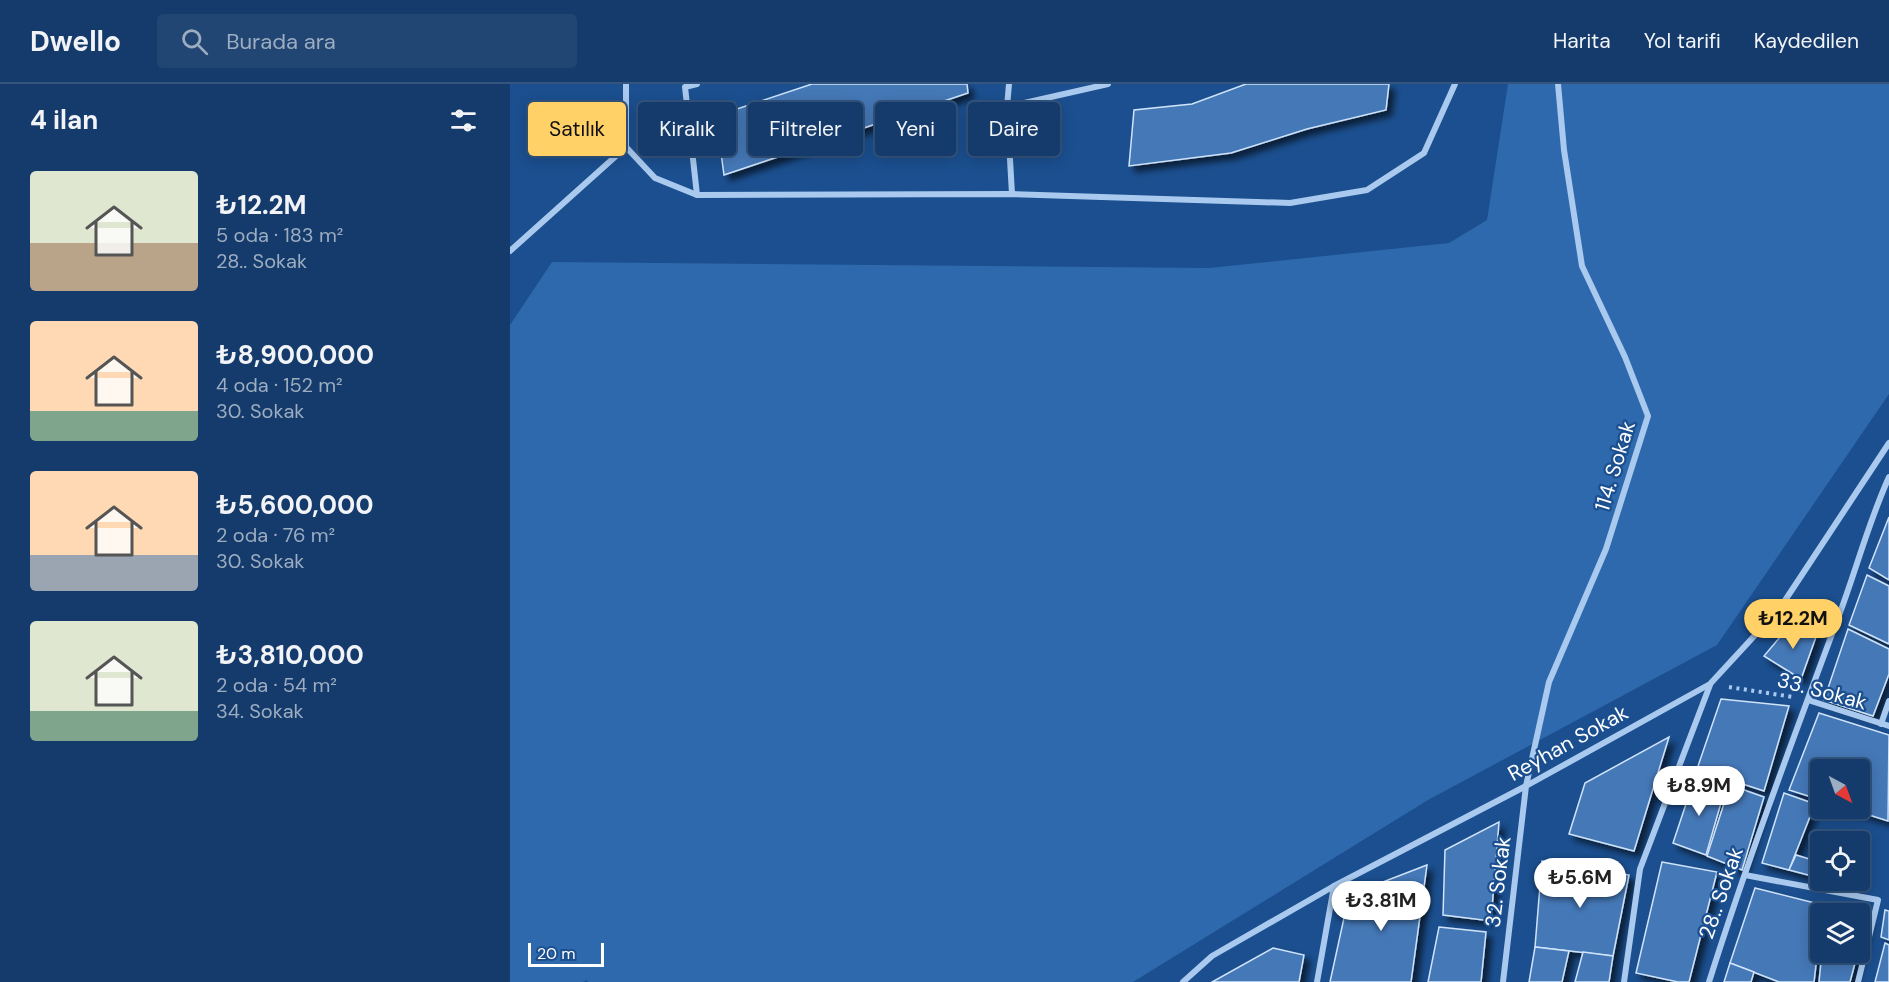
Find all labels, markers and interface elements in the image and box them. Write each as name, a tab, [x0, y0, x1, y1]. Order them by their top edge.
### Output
search box	[157, 14, 577, 68]
text: Dwello	[30, 23, 121, 60]
icon: search	[178, 25, 211, 58]
text: Burada ara	[226, 27, 336, 56]
text: Harita	[1553, 27, 1611, 55]
text: Yol tarifi	[1644, 27, 1721, 55]
text: Kaydedilen	[1754, 27, 1859, 55]
chip: Satılık	[528, 102, 626, 156]
chip: Kiralık	[638, 102, 736, 156]
chip: Filtreler	[748, 102, 863, 156]
chip: Yeni	[875, 102, 956, 156]
chip: Daire	[968, 102, 1060, 156]
text: 4 ilan	[30, 103, 98, 137]
icon: filters	[447, 104, 480, 137]
text: ₺12.2M	[216, 188, 307, 222]
icon: home	[78, 195, 150, 267]
text: 5 oda · 183 m²	[216, 222, 343, 248]
text: 28.. Sokak	[216, 248, 307, 274]
text: ₺8,900,000	[216, 338, 374, 372]
icon: home	[78, 345, 150, 417]
text: 4 oda · 152 m²	[216, 372, 343, 398]
text: 30. Sokak	[216, 398, 304, 424]
street label: 114. Sokak	[1588, 417, 1642, 514]
text: ₺5,600,000	[216, 488, 374, 522]
icon: home	[78, 495, 150, 567]
text: 2 oda · 76 m²	[216, 522, 335, 548]
text: 30. Sokak	[216, 548, 304, 574]
pin: ₺12.2M	[1744, 599, 1842, 650]
text: ₺12.2M	[1758, 605, 1828, 631]
text: ₺3,810,000	[216, 638, 364, 672]
icon: home	[78, 645, 150, 717]
street label: 33. Sokak	[1774, 666, 1870, 716]
text: 2 oda · 54 m²	[216, 672, 337, 698]
text: 34. Sokak	[216, 698, 304, 724]
street label: Reyhan Sokak	[1503, 698, 1633, 788]
north arrow	[1810, 759, 1870, 819]
map controls	[1810, 759, 1870, 963]
pin: ₺8.9M	[1657, 766, 1741, 817]
text: ₺8.9M	[1667, 772, 1731, 798]
button: locate	[1810, 831, 1870, 891]
street label: 32. Sokak	[1479, 835, 1518, 929]
street label: 28.. Sokak	[1692, 843, 1750, 943]
pin: ₺5.6M	[1538, 858, 1622, 909]
text: ₺5.6M	[1548, 864, 1612, 890]
pin: ₺3.81M	[1332, 881, 1430, 932]
text: ₺3.81M	[1346, 887, 1416, 913]
button: layers	[1810, 903, 1870, 963]
scale bar	[528, 940, 604, 968]
text: 20 m	[537, 943, 576, 964]

